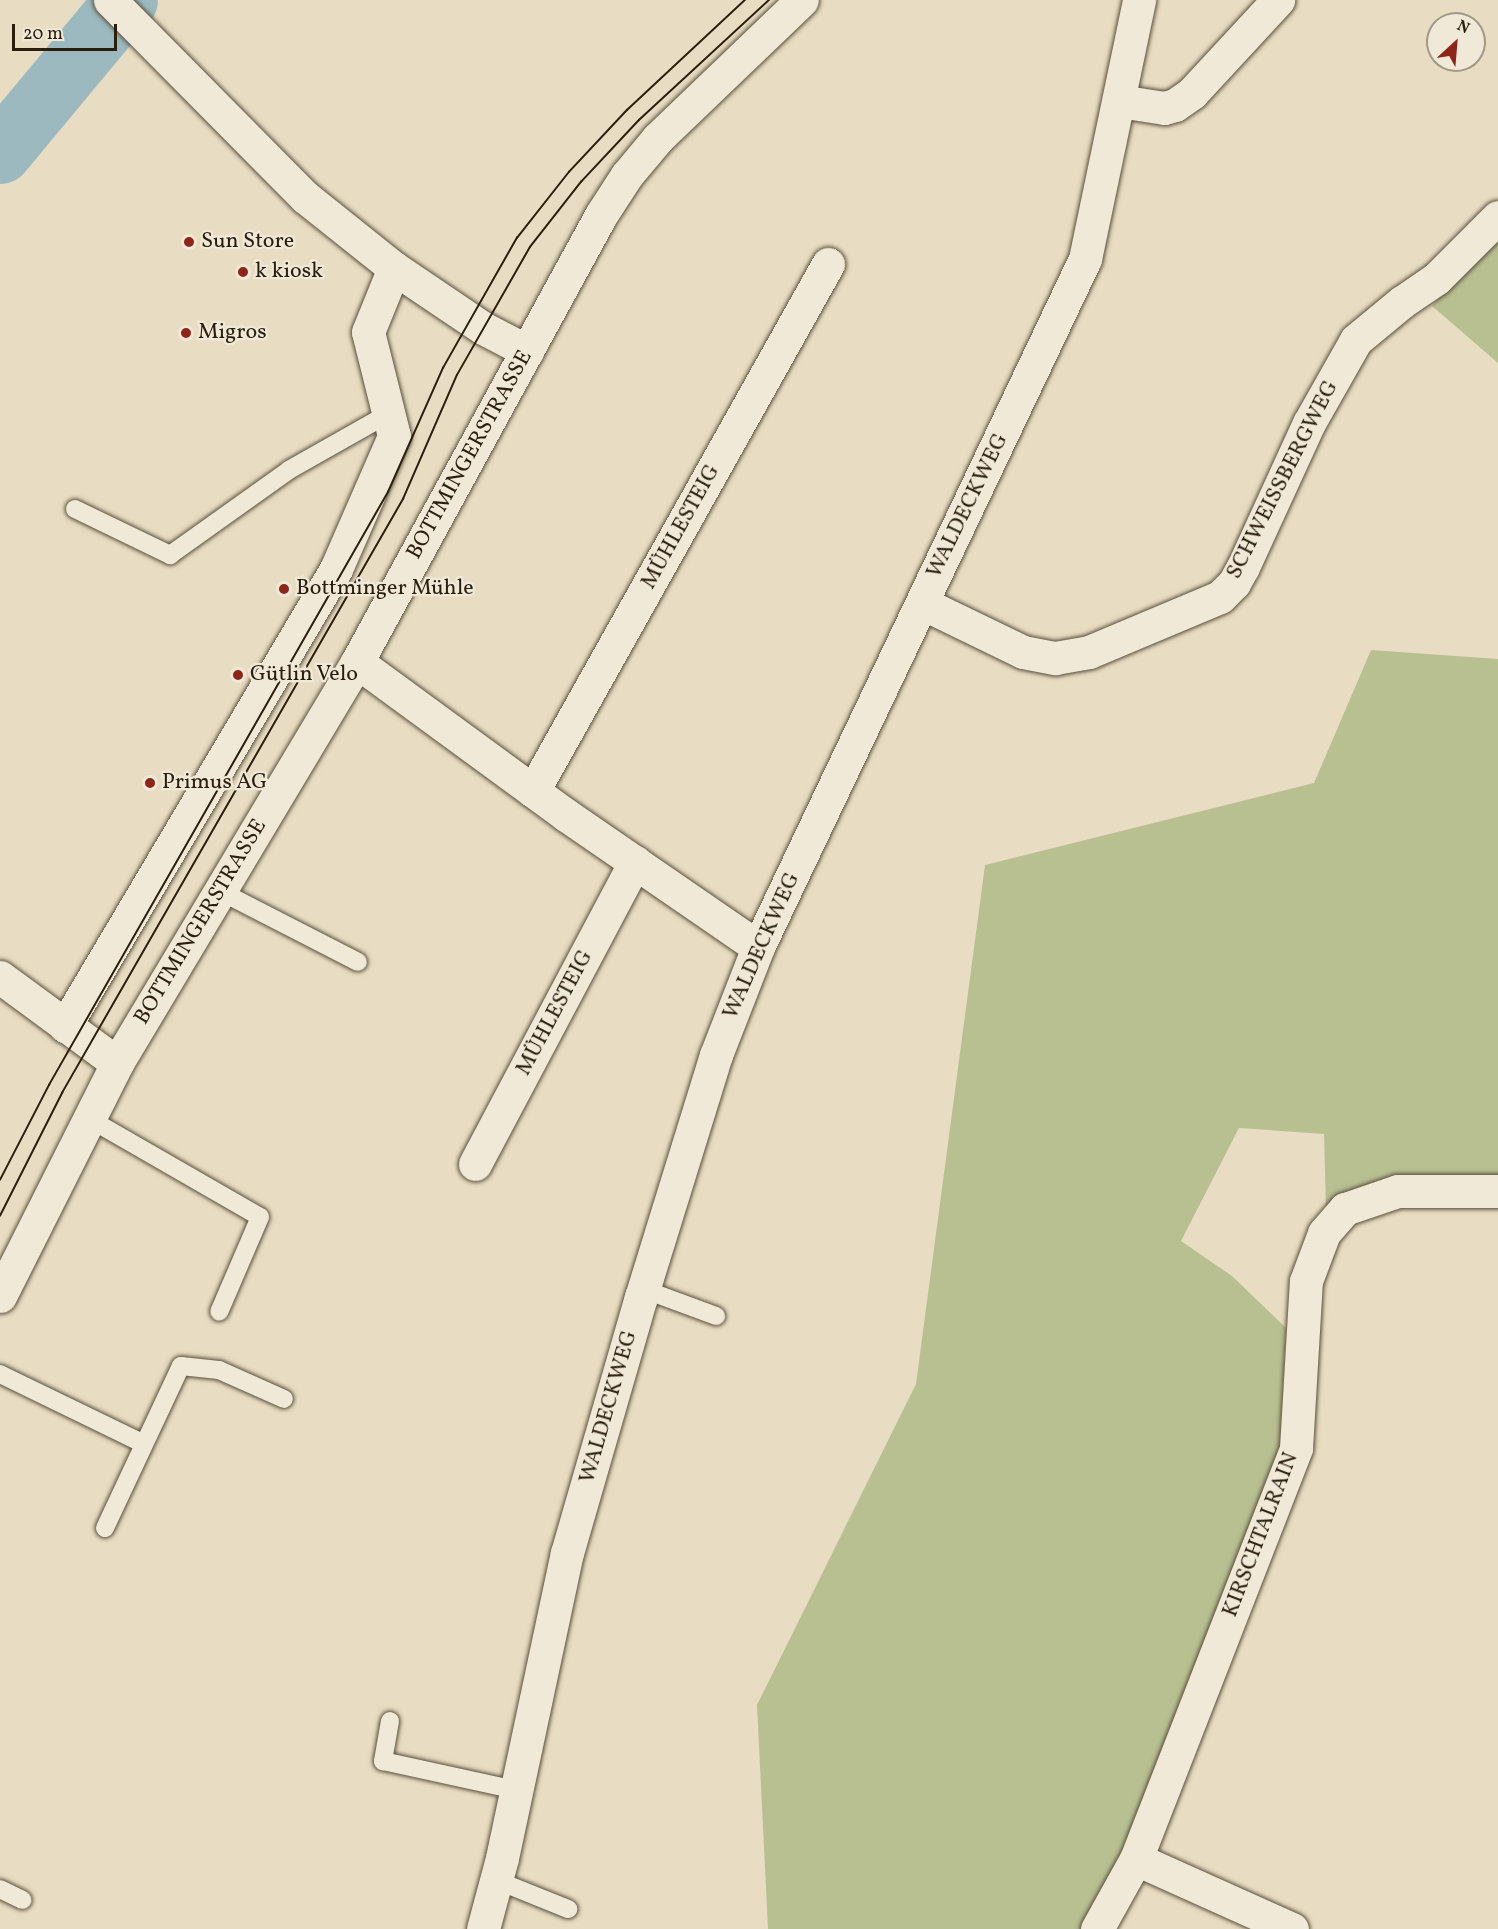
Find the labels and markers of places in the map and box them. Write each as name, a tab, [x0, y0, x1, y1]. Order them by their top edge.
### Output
place label: Sun Store	[201, 229, 294, 255]
marker: Sun Store	[182, 235, 196, 249]
place label: k kiosk	[255, 259, 323, 285]
marker: k kiosk	[236, 265, 250, 279]
place label: Migros	[198, 320, 267, 346]
marker: Migros	[179, 326, 193, 340]
place label: Bottminger Mühle	[296, 576, 474, 602]
marker: Bottminger Mühle	[277, 582, 291, 596]
place label: Gütlin Velo	[250, 662, 359, 688]
marker: Gütlin Velo	[231, 668, 245, 682]
place label: Primus AG	[162, 770, 267, 796]
marker: Primus AG	[143, 776, 157, 790]

